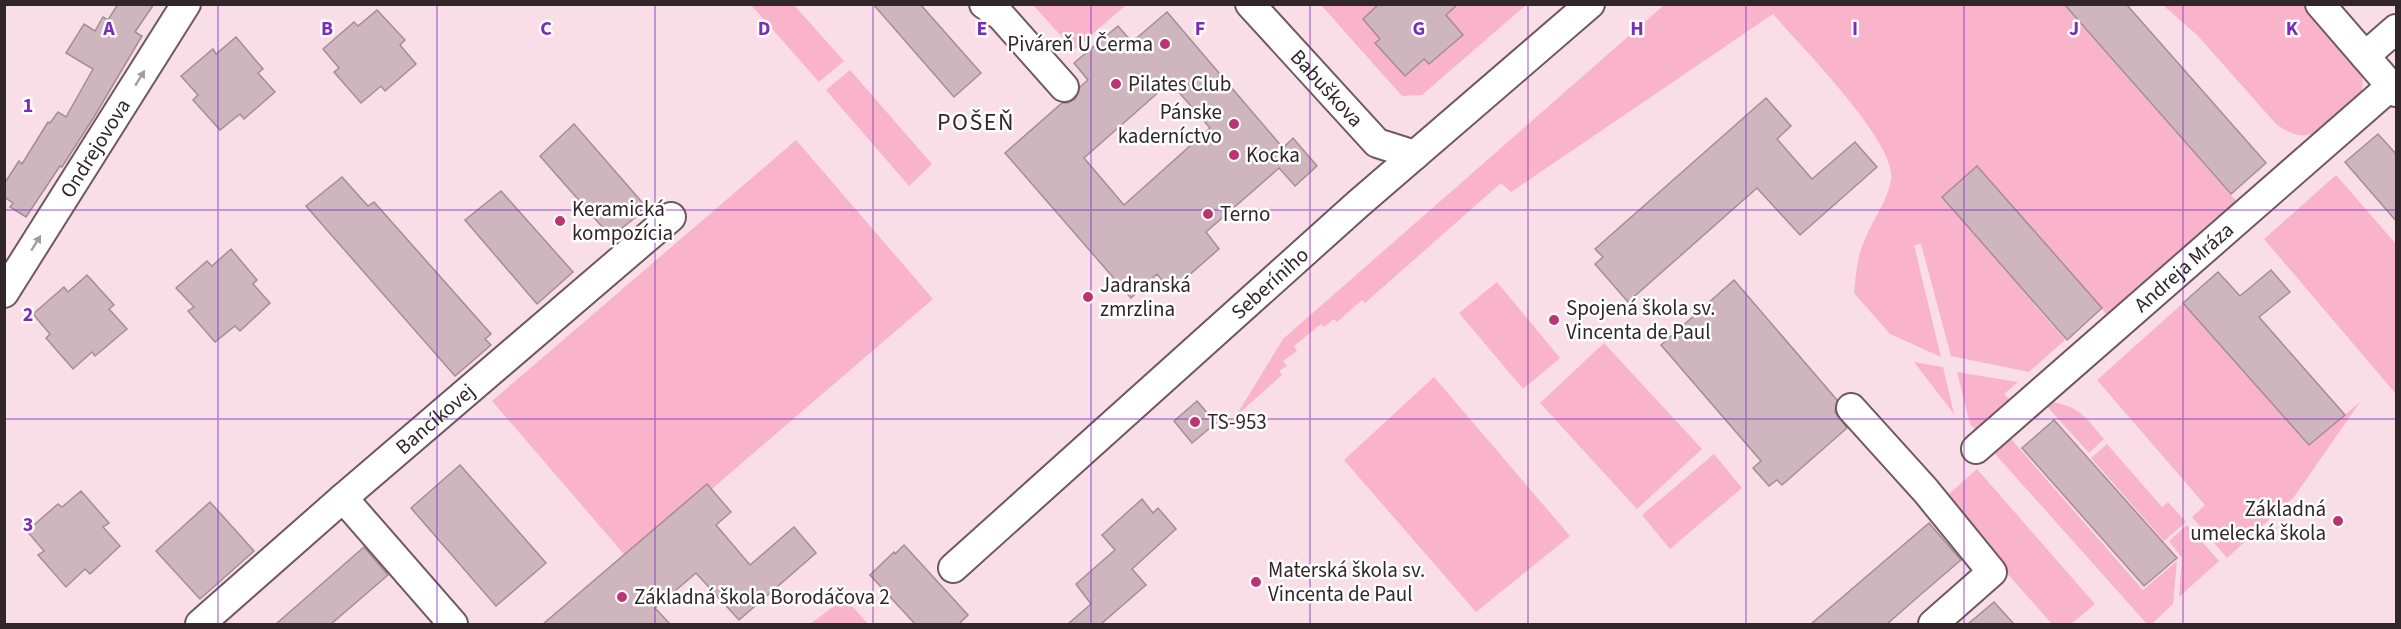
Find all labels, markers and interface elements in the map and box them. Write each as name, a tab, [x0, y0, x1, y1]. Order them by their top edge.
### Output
text: A	[102, 15, 115, 43]
text: B	[321, 15, 333, 43]
text: C	[540, 15, 552, 43]
text: D	[758, 15, 770, 43]
text: E	[977, 15, 987, 43]
text: F	[1195, 15, 1205, 43]
text: G	[1413, 15, 1425, 43]
text: H	[1630, 15, 1644, 43]
text: I	[1852, 15, 1858, 43]
text: J	[2069, 15, 2079, 43]
text: K	[2286, 15, 2299, 43]
place label: Piváreň U Čerma	[1007, 29, 1153, 59]
marker: Piváreň U Čerma	[1158, 37, 1172, 51]
street label: Babuškova	[1283, 43, 1370, 134]
place label: Pilates Club	[1128, 69, 1231, 99]
one-way arrow	[134, 70, 145, 87]
marker: Pilates Club	[1109, 77, 1123, 91]
text: 1	[23, 92, 33, 120]
street label: Ondrejovova	[53, 93, 138, 204]
place label: Pánske kaderníctvo	[1118, 97, 1222, 151]
district label: POŠEŇ	[937, 105, 1015, 140]
marker: Pánske kaderníctvo	[1227, 117, 1241, 131]
place label: Kocka	[1246, 140, 1300, 170]
marker: Kocka	[1227, 148, 1241, 162]
place label: Keramická kompozícia	[572, 194, 673, 248]
place label: Terno	[1220, 199, 1270, 229]
marker: Terno	[1201, 207, 1215, 221]
marker: Keramická kompozícia	[553, 214, 567, 228]
street label: Andreja Mráza	[2127, 215, 2240, 319]
one-way arrow	[30, 235, 41, 252]
street label: Seberíniho	[1224, 240, 1315, 326]
place label: Jadranská zmrzlina	[1100, 270, 1191, 324]
marker: Jadranská zmrzlina	[1081, 290, 1095, 304]
place label: Spojená škola sv. Vincenta de Paul	[1566, 293, 1716, 347]
text: 2	[23, 301, 33, 329]
marker: Spojená škola sv. Vincenta de Paul	[1547, 313, 1561, 327]
street label: Bancíkovej	[389, 376, 481, 462]
place label: TS-953	[1207, 407, 1267, 437]
marker: TS-953	[1188, 415, 1202, 429]
place label: Základná umelecká škola	[2190, 494, 2326, 548]
text: 3	[23, 511, 33, 539]
marker: Základná umelecká škola	[2331, 514, 2345, 528]
place label: Materská škola sv. Vincenta de Paul	[1268, 555, 1425, 609]
marker: Materská škola sv. Vincenta de Paul	[1249, 575, 1263, 589]
place label: Základná škola Borodáčova 2	[634, 582, 890, 612]
marker: Základná škola Borodáčova 2	[615, 590, 629, 604]

